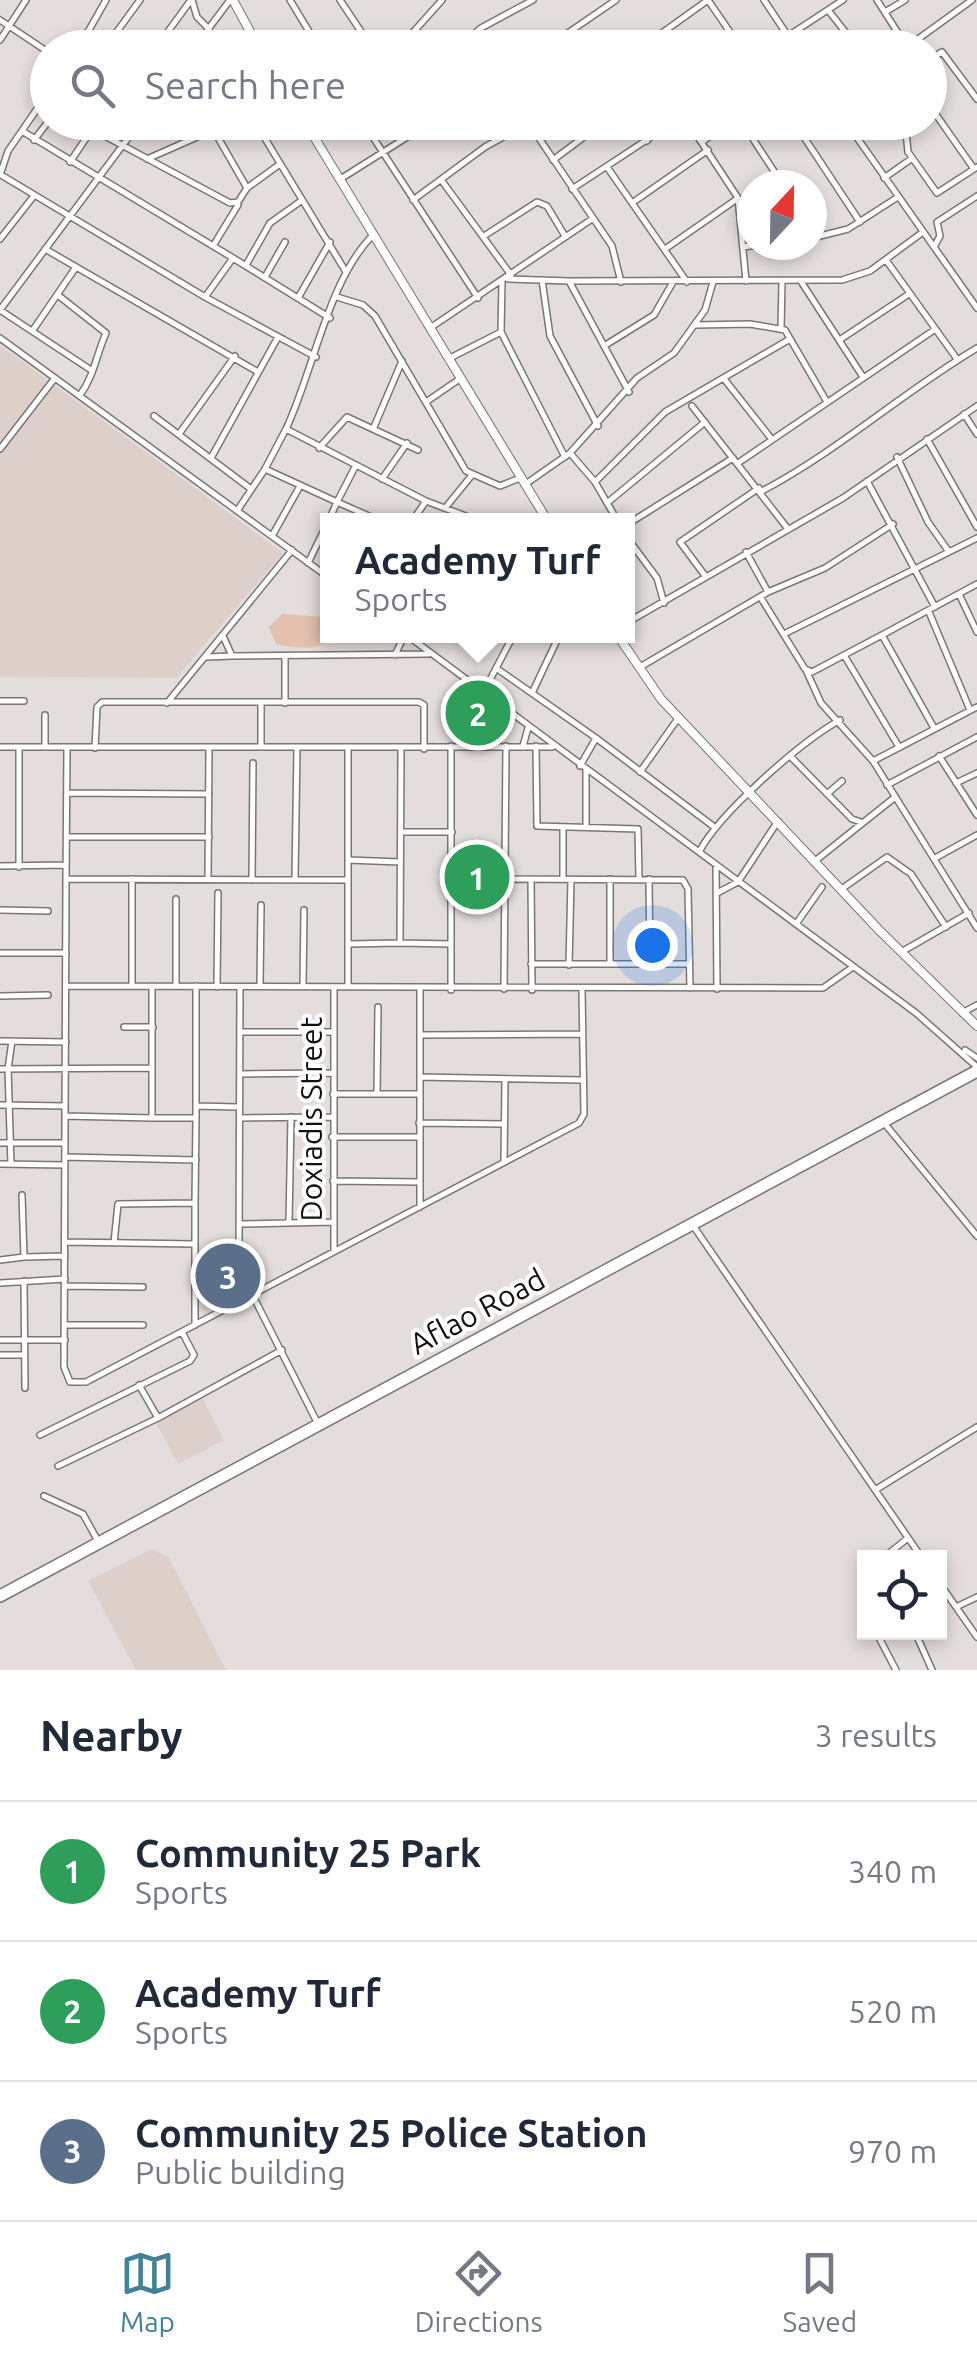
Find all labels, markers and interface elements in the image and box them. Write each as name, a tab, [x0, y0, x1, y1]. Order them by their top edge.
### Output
search box	[30, 30, 947, 140]
icon: search	[65, 58, 120, 113]
text: Search here	[145, 64, 346, 106]
north arrow	[737, 170, 827, 260]
popup	[320, 513, 635, 643]
text: Academy Turf	[355, 539, 600, 581]
text: Sports	[355, 581, 448, 617]
pin: 2	[446, 676, 510, 750]
pin: 1	[444, 840, 510, 914]
your location	[627, 920, 678, 971]
street label: Doxiadis Street	[294, 1016, 328, 1221]
pin: 3	[196, 1238, 260, 1314]
street label: Aflao Road	[404, 1261, 550, 1361]
map controls	[857, 1550, 947, 1640]
button: locate	[857, 1550, 947, 1640]
text: Nearby	[40, 1712, 183, 1759]
text: 3 results	[815, 1717, 937, 1753]
text: Community 25 Park	[135, 1832, 481, 1874]
text: 1	[63, 1853, 82, 1889]
text: 340 m	[848, 1853, 937, 1889]
text: Sports	[135, 1874, 228, 1910]
text: Academy Turf	[135, 1972, 381, 2014]
text: 2	[63, 1993, 82, 2029]
text: 520 m	[848, 1993, 937, 2029]
text: Sports	[135, 2014, 228, 2050]
text: Community 25 Police Station	[135, 2112, 647, 2154]
text: 3	[63, 2133, 82, 2169]
text: 970 m	[848, 2133, 937, 2169]
text: Public building	[135, 2154, 346, 2190]
tab: Map	[120, 2246, 175, 2337]
tab: Directions	[415, 2246, 543, 2337]
tab: Saved	[783, 2246, 857, 2337]

